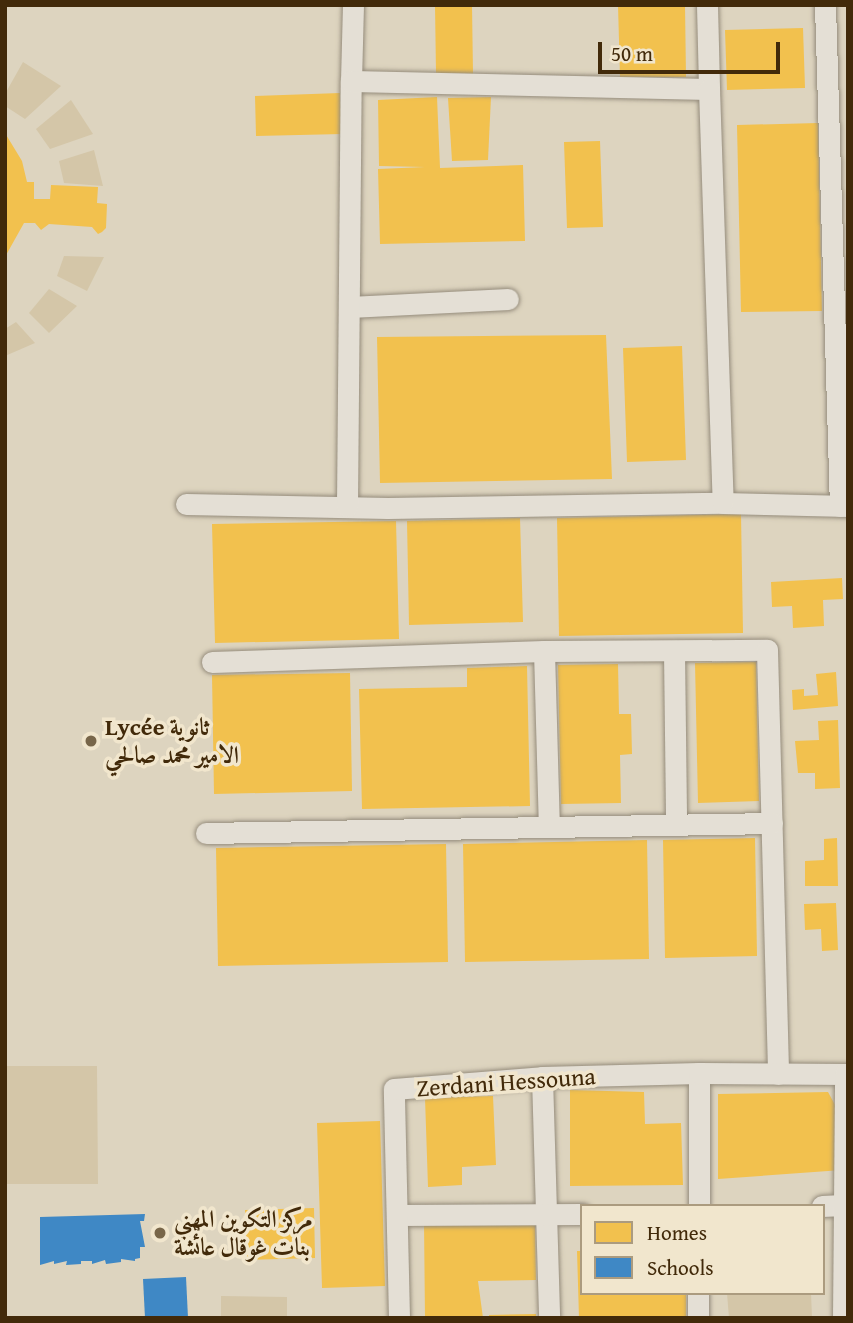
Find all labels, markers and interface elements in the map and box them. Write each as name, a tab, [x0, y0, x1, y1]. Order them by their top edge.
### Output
scale bar	[601, 28, 783, 72]
text: 50 m	[611, 38, 653, 69]
place label: Lycée ثانوية الامير محمد صالحي	[105, 713, 239, 769]
marker: Lycée ثانوية الامير محمد صالحي	[83, 733, 99, 749]
street label: Zerdani Hessouna	[415, 1061, 597, 1103]
legend	[580, 1204, 825, 1295]
place label: مركز التكوين المهني بنات غوقال عائشة	[174, 1205, 312, 1261]
text: Homes	[647, 1217, 707, 1248]
marker: مركز التكوين المهني بنات غوقال عائشة	[152, 1225, 168, 1241]
text: Schools	[647, 1252, 714, 1283]

